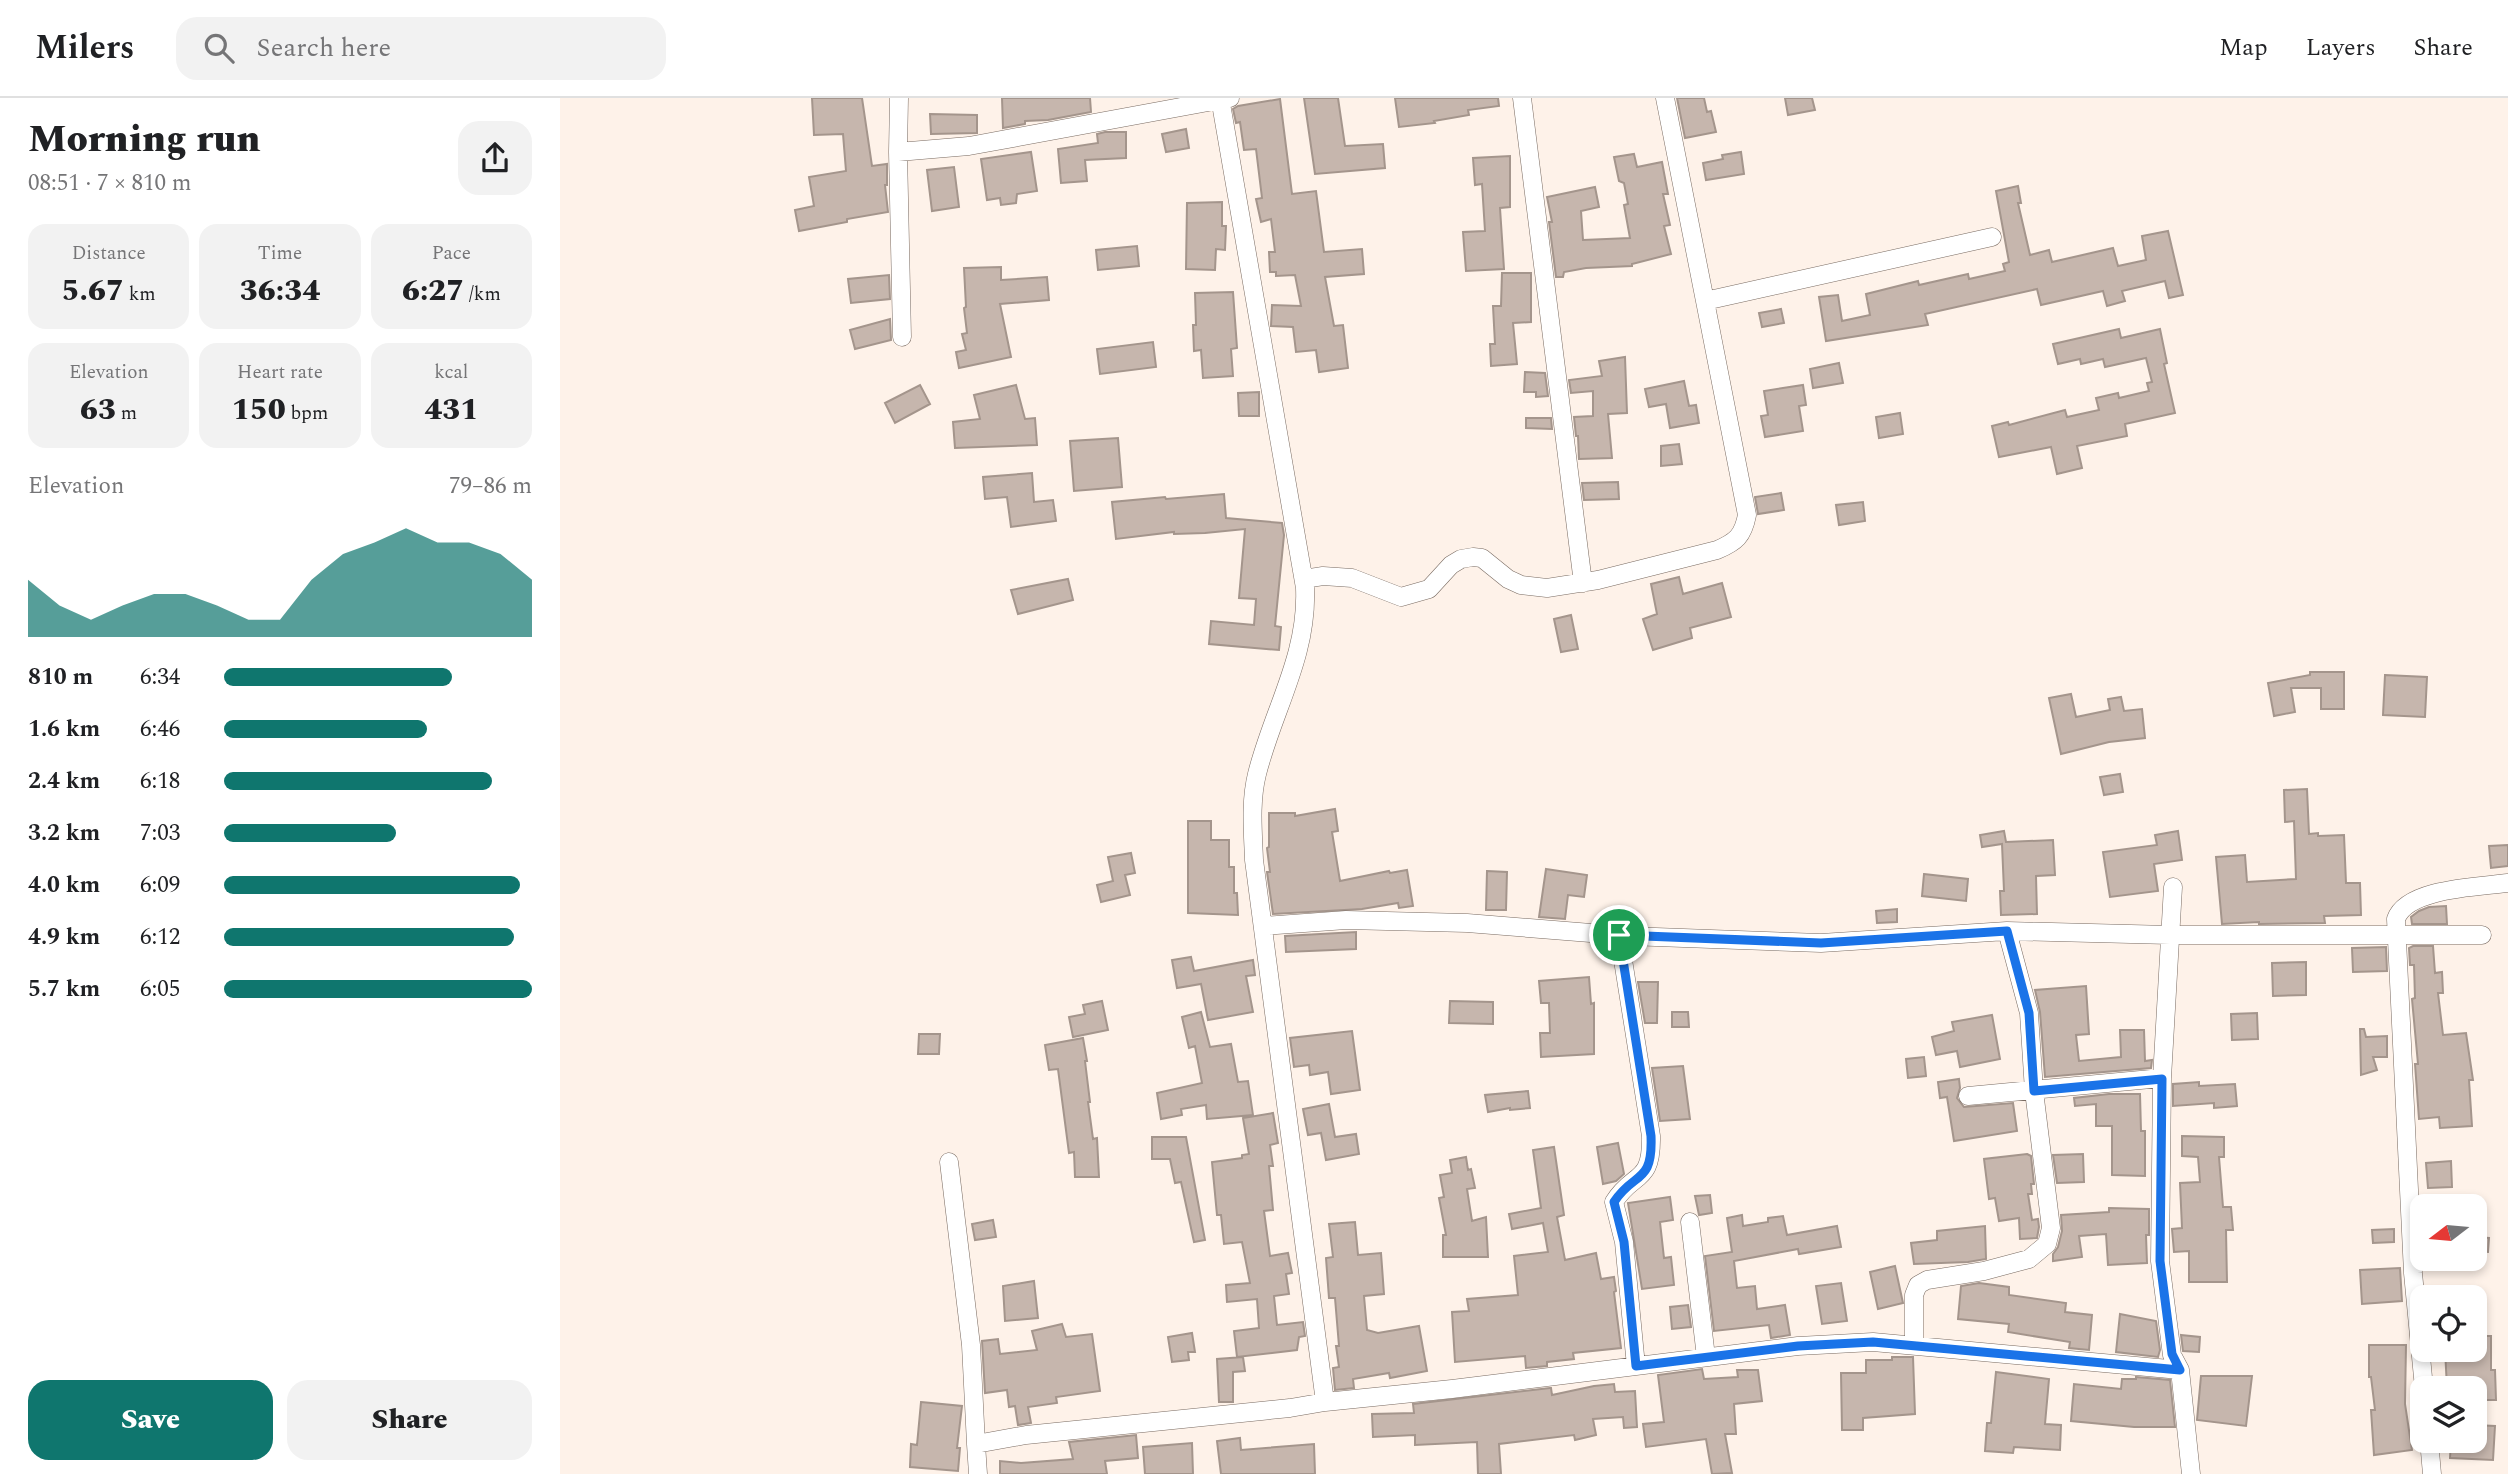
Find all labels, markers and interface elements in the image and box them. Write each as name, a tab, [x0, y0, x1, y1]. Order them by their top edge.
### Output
search box	[176, 17, 666, 80]
text: Milers	[35, 23, 134, 73]
text: Search here	[256, 28, 391, 68]
icon: search	[200, 29, 238, 67]
text: Map	[2219, 30, 2268, 66]
text: Layers	[2306, 30, 2376, 66]
text: Share	[2414, 30, 2473, 66]
text: Morning run	[28, 111, 261, 169]
button: share	[458, 121, 532, 195]
text: 08:51 · 7 × 810 m	[28, 166, 192, 201]
text: Distance	[72, 239, 146, 268]
text: Time	[258, 239, 302, 268]
text: Pace	[432, 239, 471, 268]
text: 5.67	[62, 268, 124, 314]
text: 36:34	[240, 268, 320, 314]
text: 6:27	[402, 268, 464, 314]
text: km	[124, 280, 156, 309]
text: /km	[464, 280, 501, 309]
text: Elevation	[69, 358, 148, 387]
text: Heart rate	[237, 358, 323, 387]
text: kcal	[434, 358, 468, 387]
text: 63	[80, 387, 116, 433]
text: 150	[232, 387, 286, 433]
text: 431	[424, 387, 478, 433]
text: m	[116, 399, 137, 428]
text: bpm	[286, 399, 328, 428]
text: Elevation	[28, 469, 124, 504]
text: 79–86 m	[449, 469, 532, 504]
text: 810 m	[28, 660, 93, 695]
text: 6:34	[140, 660, 180, 695]
text: 1.6 km	[28, 712, 100, 747]
text: 6:46	[140, 712, 180, 747]
text: 2.4 km	[28, 764, 100, 799]
text: 6:18	[140, 764, 180, 799]
text: 3.2 km	[28, 816, 100, 851]
text: 7:03	[140, 816, 180, 851]
text: 4.0 km	[28, 868, 100, 903]
text: 6:09	[140, 868, 180, 903]
pin	[1589, 905, 1649, 965]
icon: arrive	[1600, 916, 1638, 954]
text: 4.9 km	[28, 920, 100, 955]
text: 6:12	[140, 920, 180, 955]
text: 5.7 km	[28, 972, 100, 1007]
text: 6:05	[140, 972, 180, 1007]
north arrow	[2410, 1194, 2487, 1270]
map controls	[2410, 1194, 2487, 1453]
button: locate	[2410, 1285, 2487, 1362]
button: layers	[2410, 1376, 2487, 1453]
button: Save	[28, 1380, 273, 1460]
button: Share	[287, 1380, 532, 1460]

